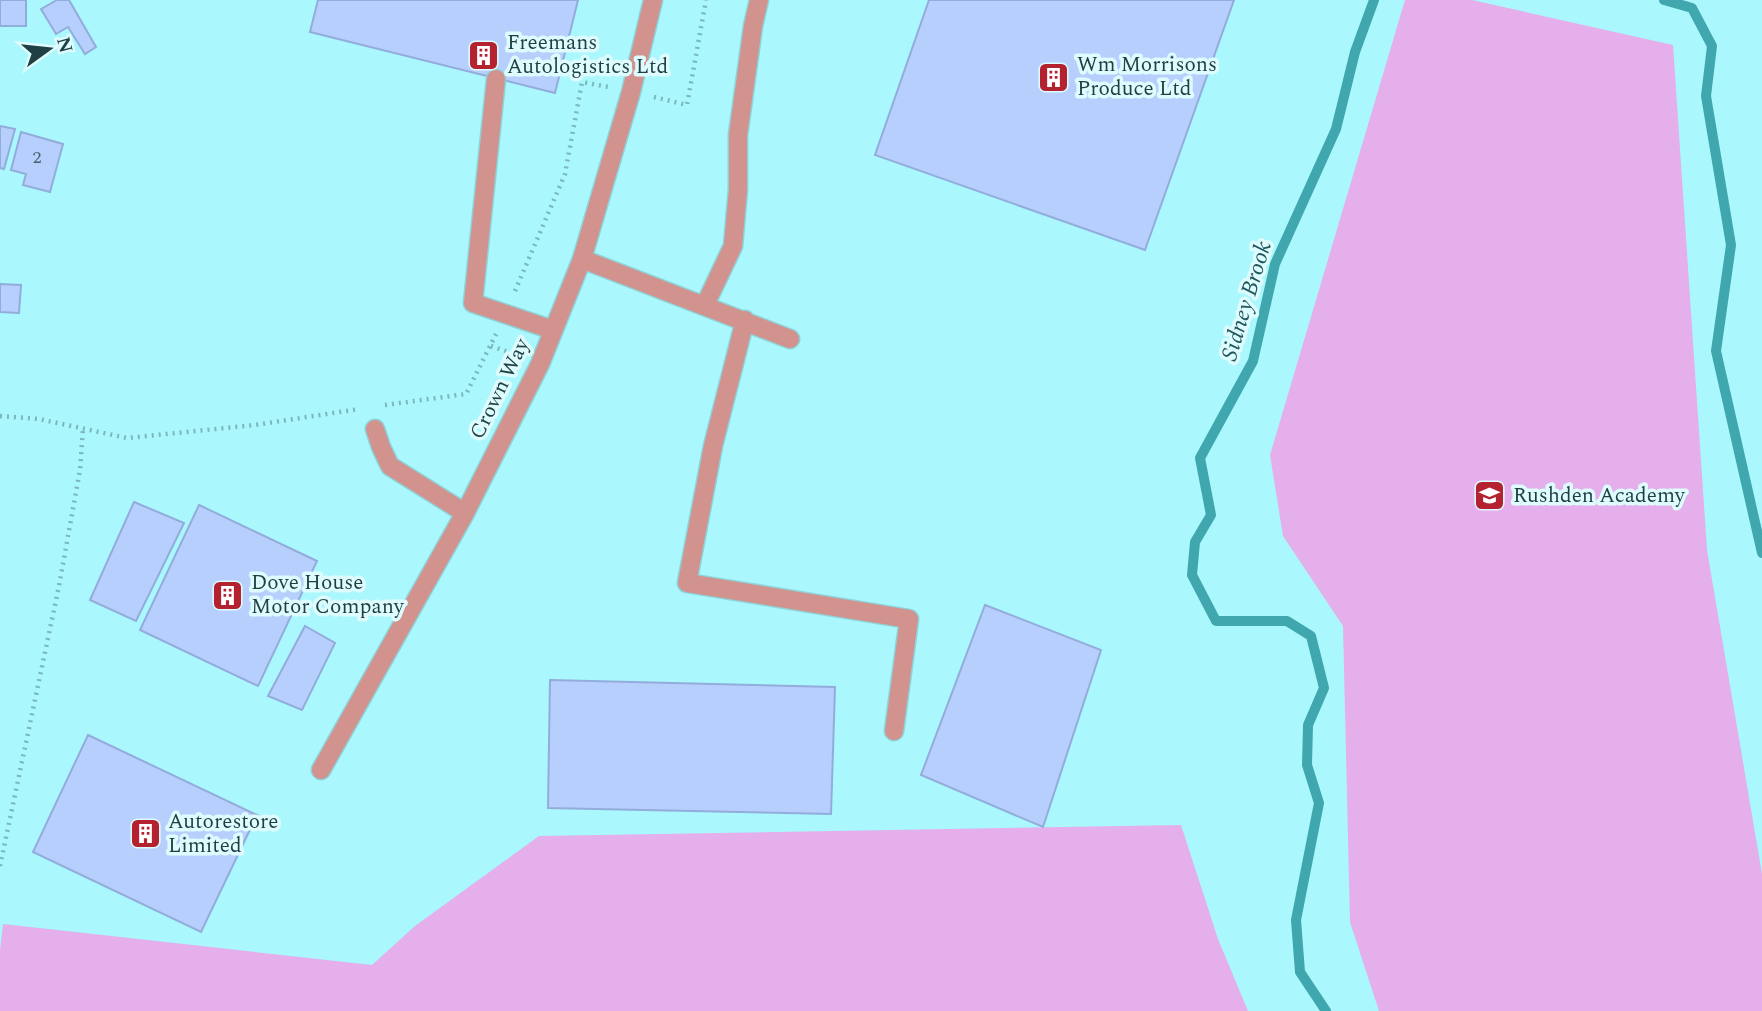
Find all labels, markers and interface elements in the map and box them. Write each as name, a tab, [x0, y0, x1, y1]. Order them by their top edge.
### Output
north arrow	[14, 14, 84, 84]
place label: Freemans Autologistics Ltd	[507, 27, 668, 83]
text: N	[48, 34, 80, 56]
building icon: Freemans Autologistics Ltd	[467, 38, 501, 72]
place label: Wm Morrisons Produce Ltd	[1077, 49, 1217, 105]
building icon: Wm Morrisons Produce Ltd	[1037, 60, 1071, 94]
house number: 2	[33, 144, 42, 171]
water label: Sidney Brook	[1212, 237, 1282, 365]
street label: Crown Way	[462, 332, 539, 445]
school or university icon: Rushden Academy	[1473, 479, 1507, 513]
place label: Rushden Academy	[1513, 480, 1686, 512]
place label: Dove House Motor Company	[251, 567, 405, 623]
building icon: Dove House Motor Company	[211, 578, 245, 612]
place label: Autorestore Limited	[168, 806, 279, 862]
building icon: Autorestore Limited	[128, 817, 162, 851]

